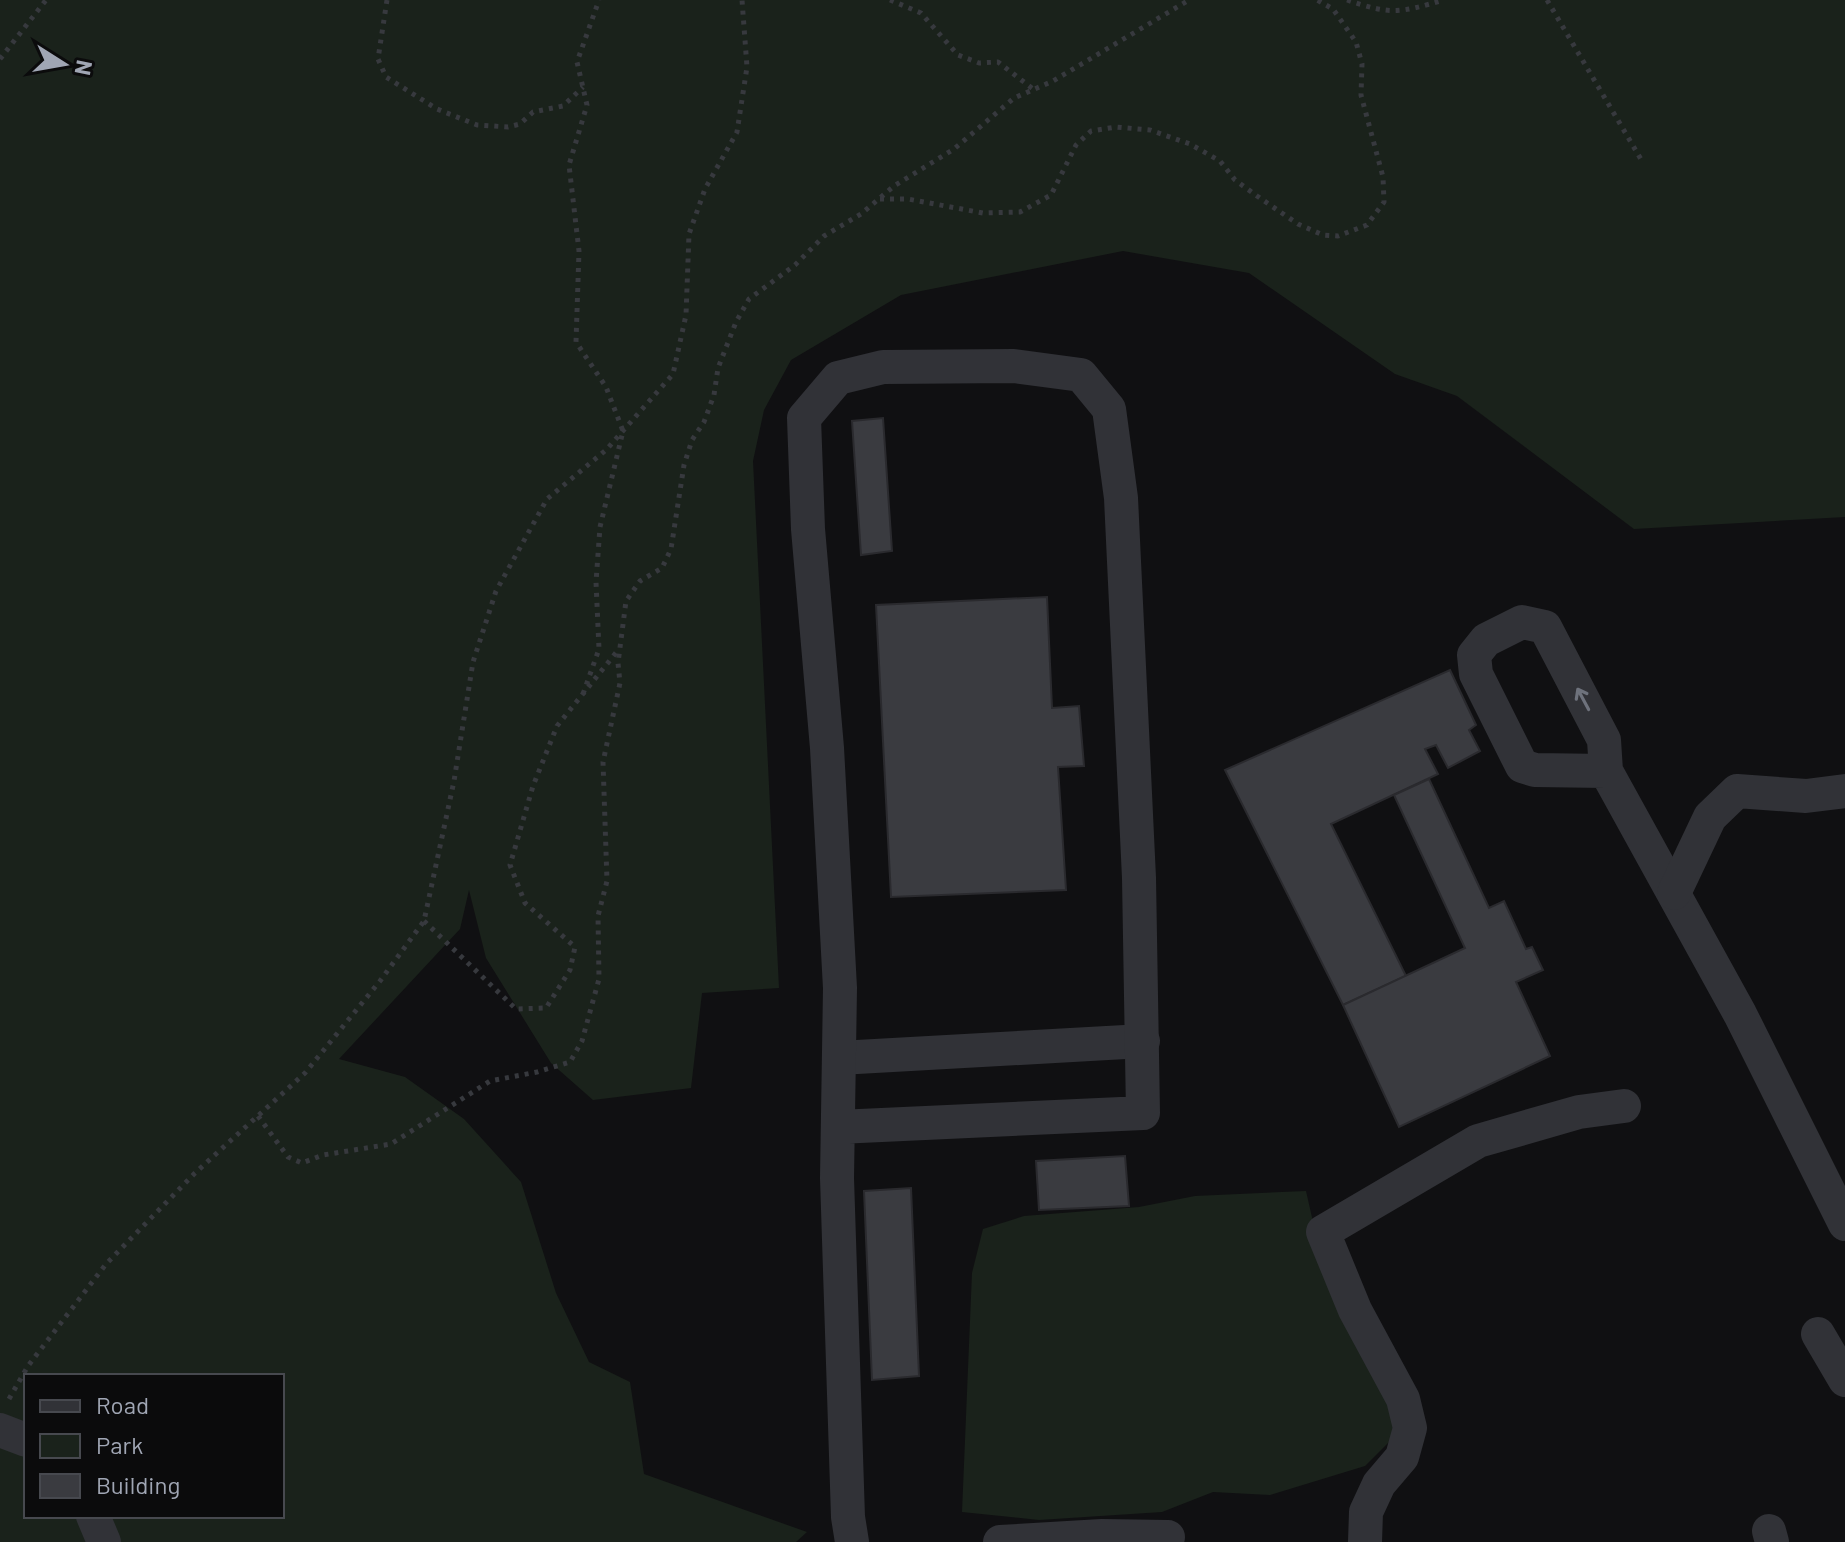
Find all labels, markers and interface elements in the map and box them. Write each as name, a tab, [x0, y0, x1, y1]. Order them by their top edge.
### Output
north arrow	[24, 24, 104, 104]
text: N	[70, 58, 99, 78]
one-way arrow	[1574, 687, 1590, 711]
legend	[24, 1374, 284, 1518]
text: Road	[96, 1390, 149, 1419]
text: Park	[96, 1430, 143, 1459]
text: Building	[96, 1470, 180, 1499]

